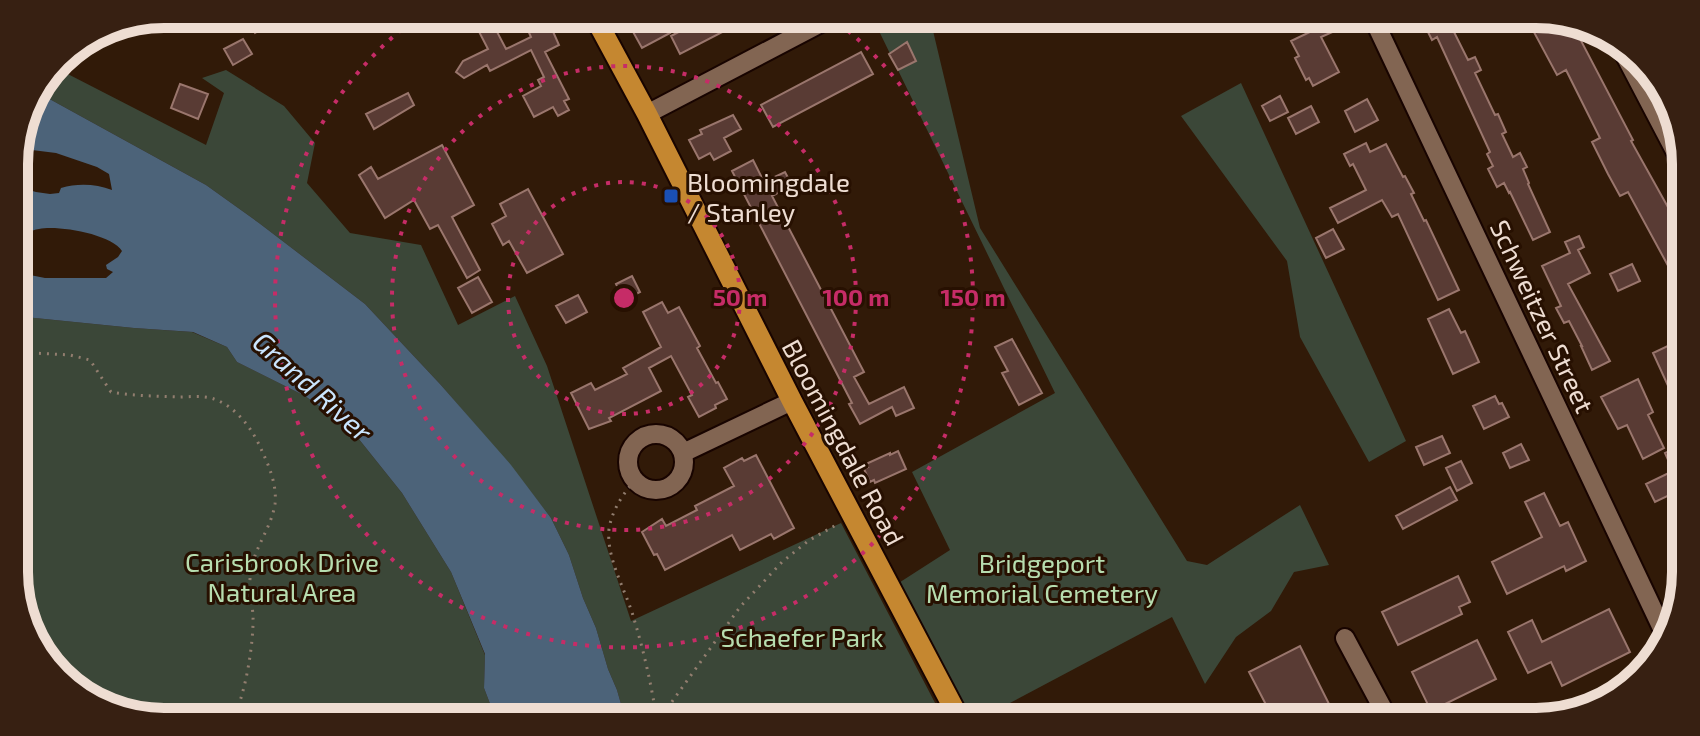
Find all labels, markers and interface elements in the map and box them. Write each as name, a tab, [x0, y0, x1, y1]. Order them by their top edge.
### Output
place label: Bloomingdale / Stanley	[687, 166, 850, 227]
marker: Bloomingdale / Stanley	[662, 187, 680, 205]
street label: Schweitzer Street	[1485, 215, 1601, 417]
text: 50 m	[713, 282, 767, 311]
text: 100 m	[823, 282, 889, 311]
text: 150 m	[940, 282, 1006, 311]
centre of rings	[610, 284, 638, 312]
water label: Grand River	[247, 324, 380, 449]
street label: Bloomingdale Road	[777, 334, 911, 550]
park label: Carisbrook Drive Natural Area	[185, 546, 379, 607]
park label: Bridgeport Memorial Cemetery	[926, 547, 1158, 608]
park label: Schaefer Park	[720, 621, 884, 652]

